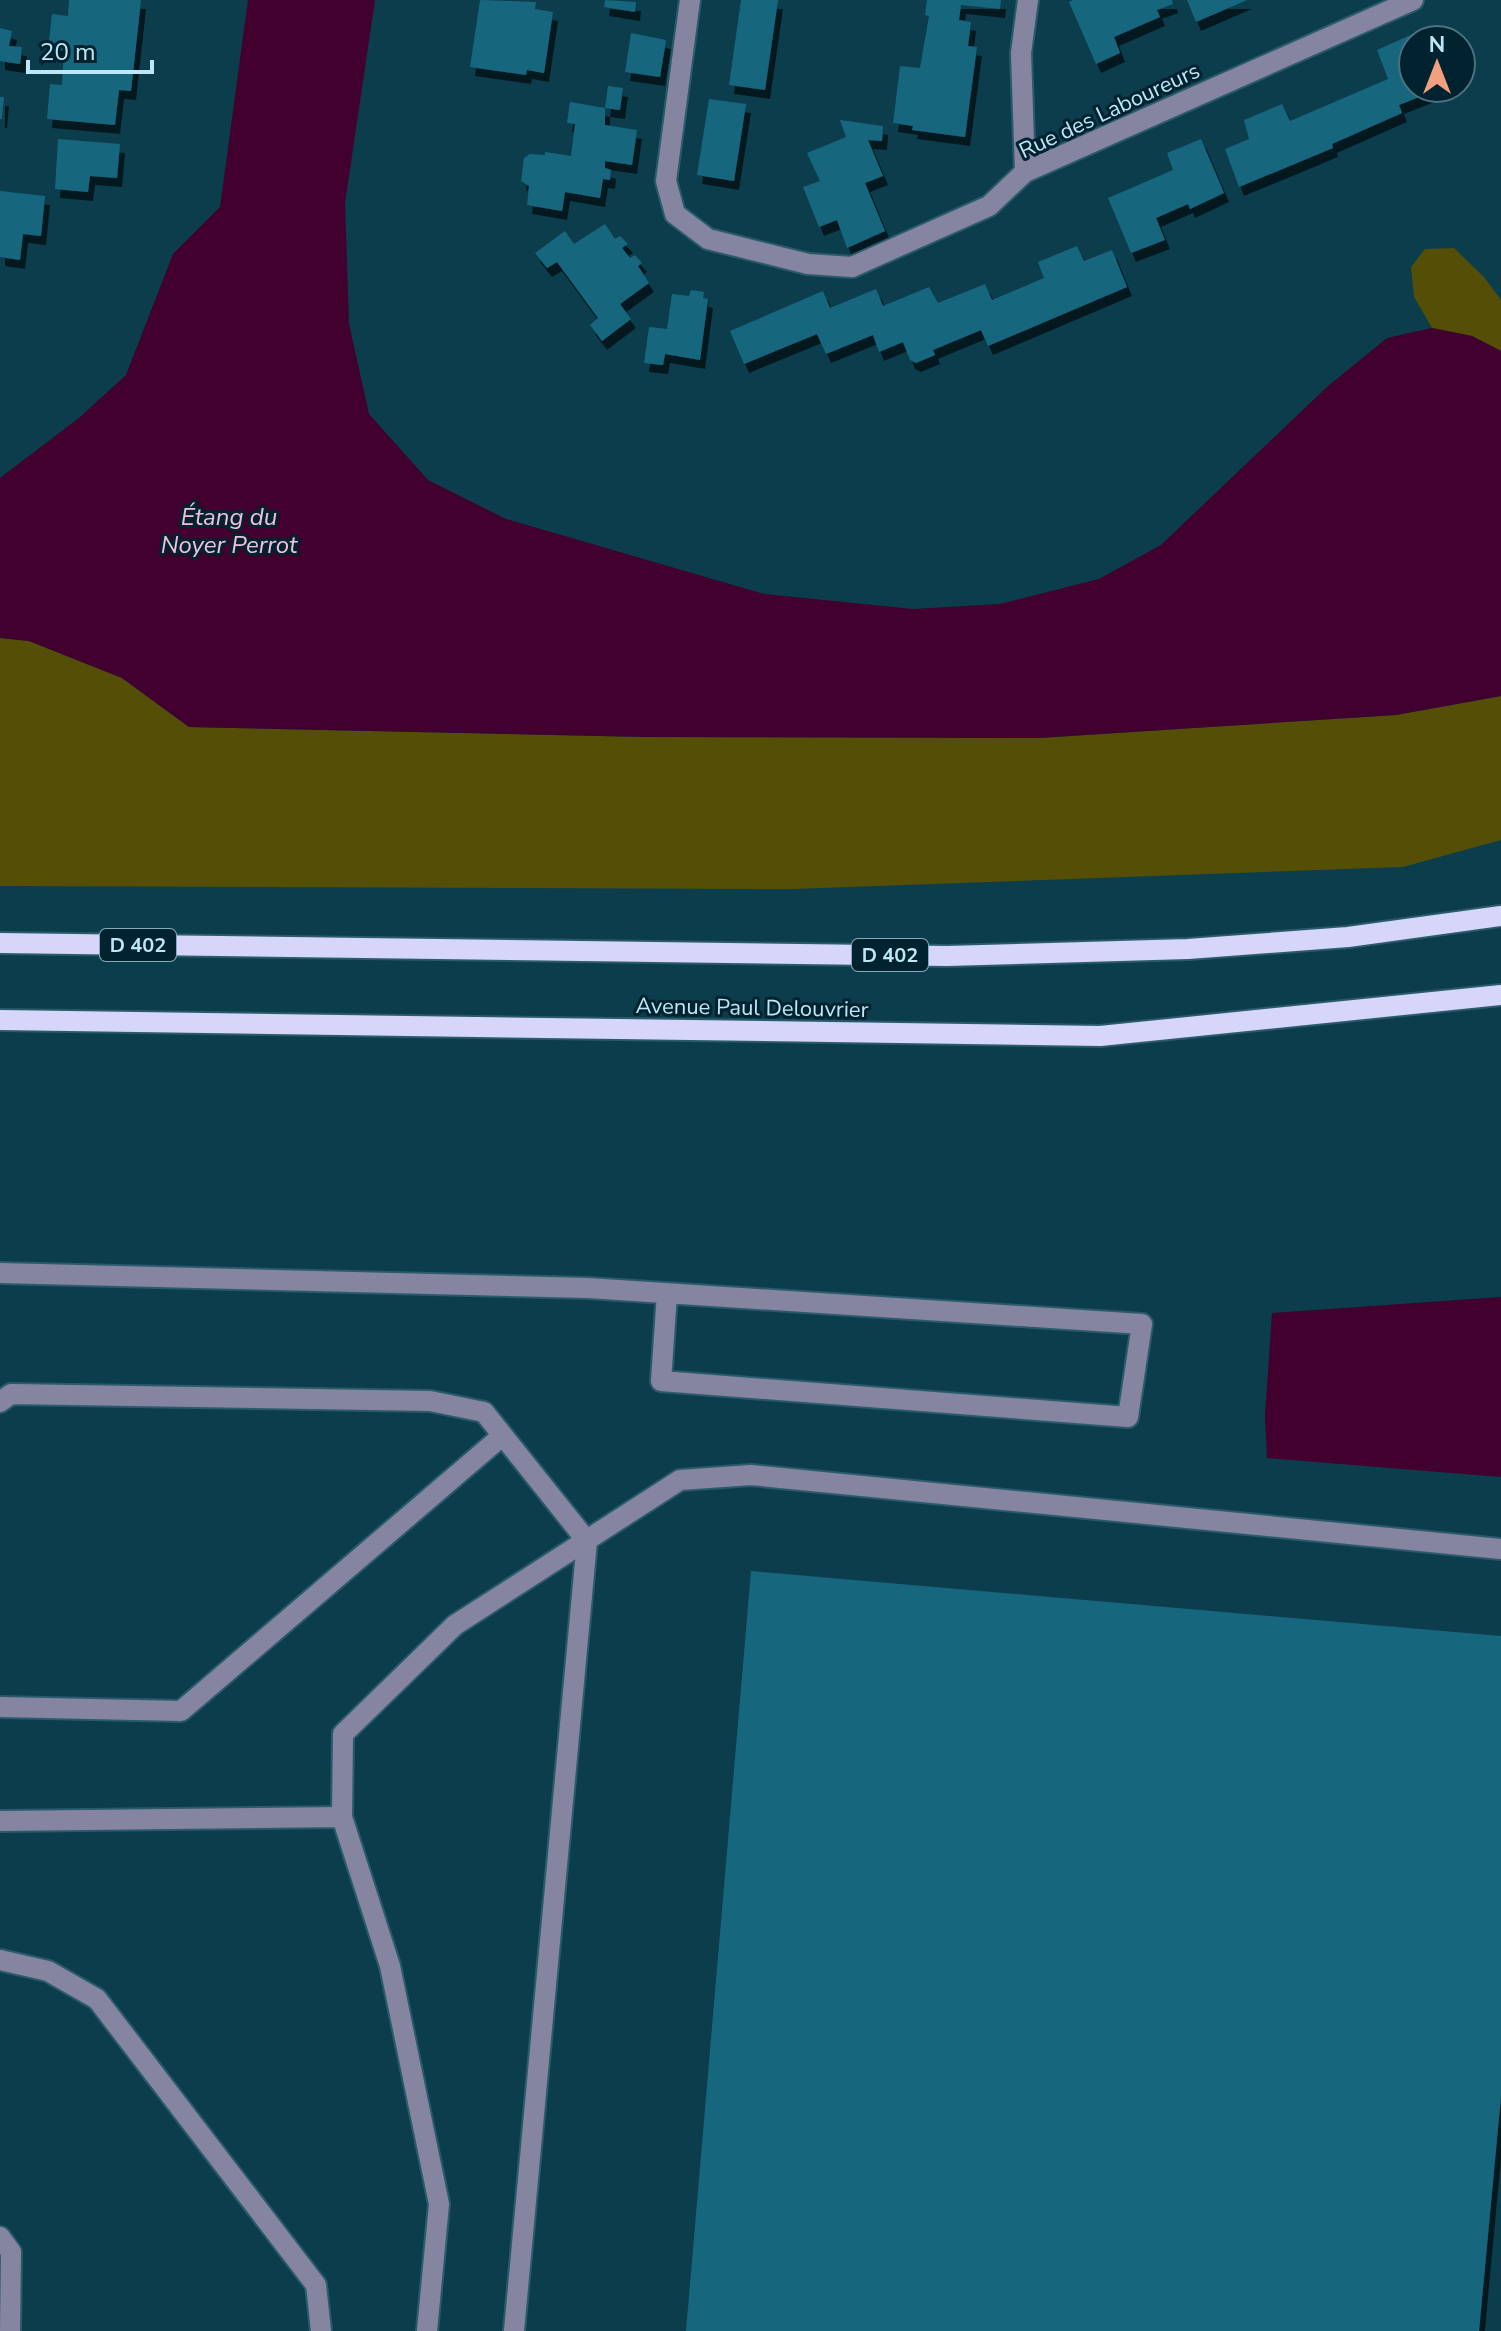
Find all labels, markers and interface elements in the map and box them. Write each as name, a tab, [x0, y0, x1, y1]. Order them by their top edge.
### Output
scale bar	[28, 24, 152, 74]
north arrow	[1397, 24, 1477, 104]
text: N	[1429, 30, 1445, 60]
text: 20 m	[40, 36, 96, 68]
street label: Rue des Laboureurs	[1014, 56, 1205, 166]
water label: Étang du Noyer Perrot	[161, 501, 298, 561]
road number: D 402	[100, 929, 176, 961]
road number: D 402	[852, 939, 928, 971]
street label: Avenue Paul Delouvrier	[635, 991, 869, 1025]

